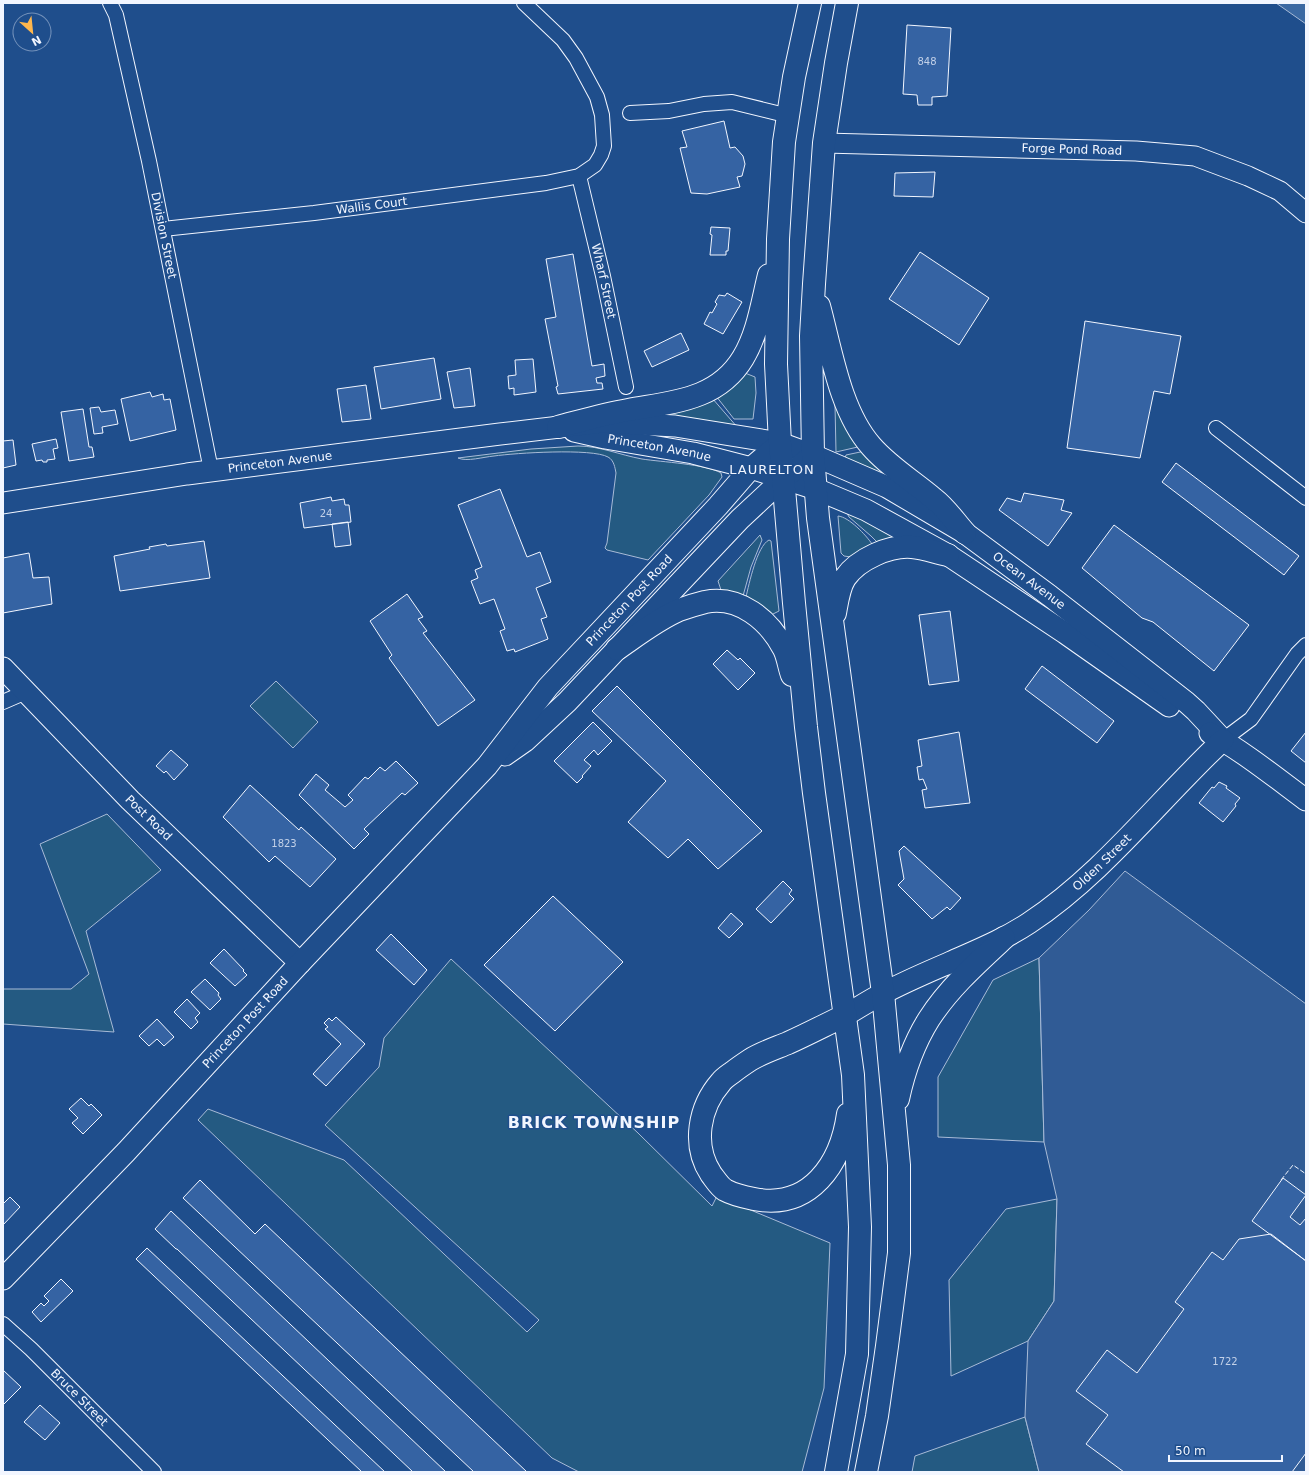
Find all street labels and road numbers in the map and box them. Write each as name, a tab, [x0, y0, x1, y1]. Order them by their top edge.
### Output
street label: Forge Pond Road	[1021, 141, 1122, 158]
street label: Division Street	[148, 191, 180, 280]
street label: Wallis Court	[335, 194, 408, 217]
street label: Wharf Street	[588, 242, 619, 320]
street label: Princeton Avenue	[606, 432, 713, 464]
street label: Princeton Avenue	[227, 449, 333, 476]
street label: Ocean Avenue	[990, 549, 1068, 612]
street label: Princeton Post Road	[583, 552, 675, 649]
street label: Post Road	[122, 792, 175, 843]
street label: Olden Street	[1070, 831, 1134, 894]
street label: Princeton Post Road	[200, 974, 291, 1071]
street label: Bruce Street	[48, 1366, 111, 1429]

